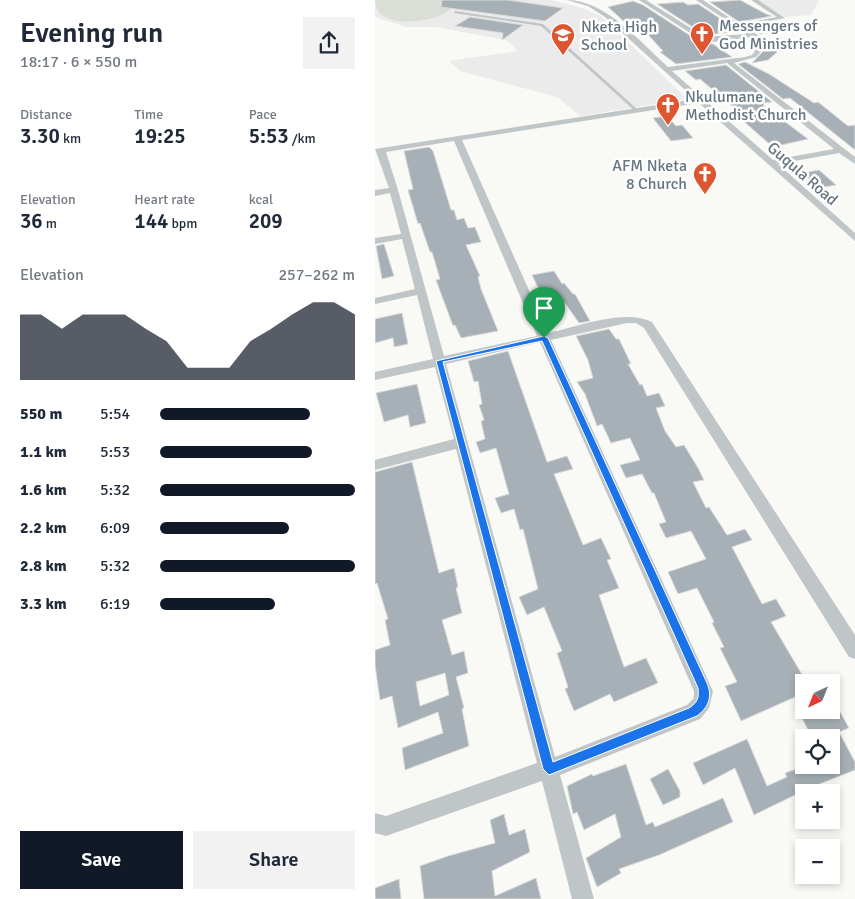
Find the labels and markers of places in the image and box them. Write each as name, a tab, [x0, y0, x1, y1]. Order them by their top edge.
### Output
place label: Messengers of God Ministries	[719, 16, 818, 54]
place label: Nketa High School	[581, 17, 657, 55]
church icon: Messengers of God Ministries	[689, 21, 715, 55]
school or university icon: Nketa High School	[550, 22, 576, 56]
place label: Nkulumane Methodist Church	[685, 87, 806, 125]
church icon: Nkulumane Methodist Church	[655, 92, 681, 126]
place label: AFM Nketa 8 Church	[612, 156, 687, 194]
church icon: AFM Nketa 8 Church	[692, 161, 718, 195]
pin	[523, 287, 565, 338]

